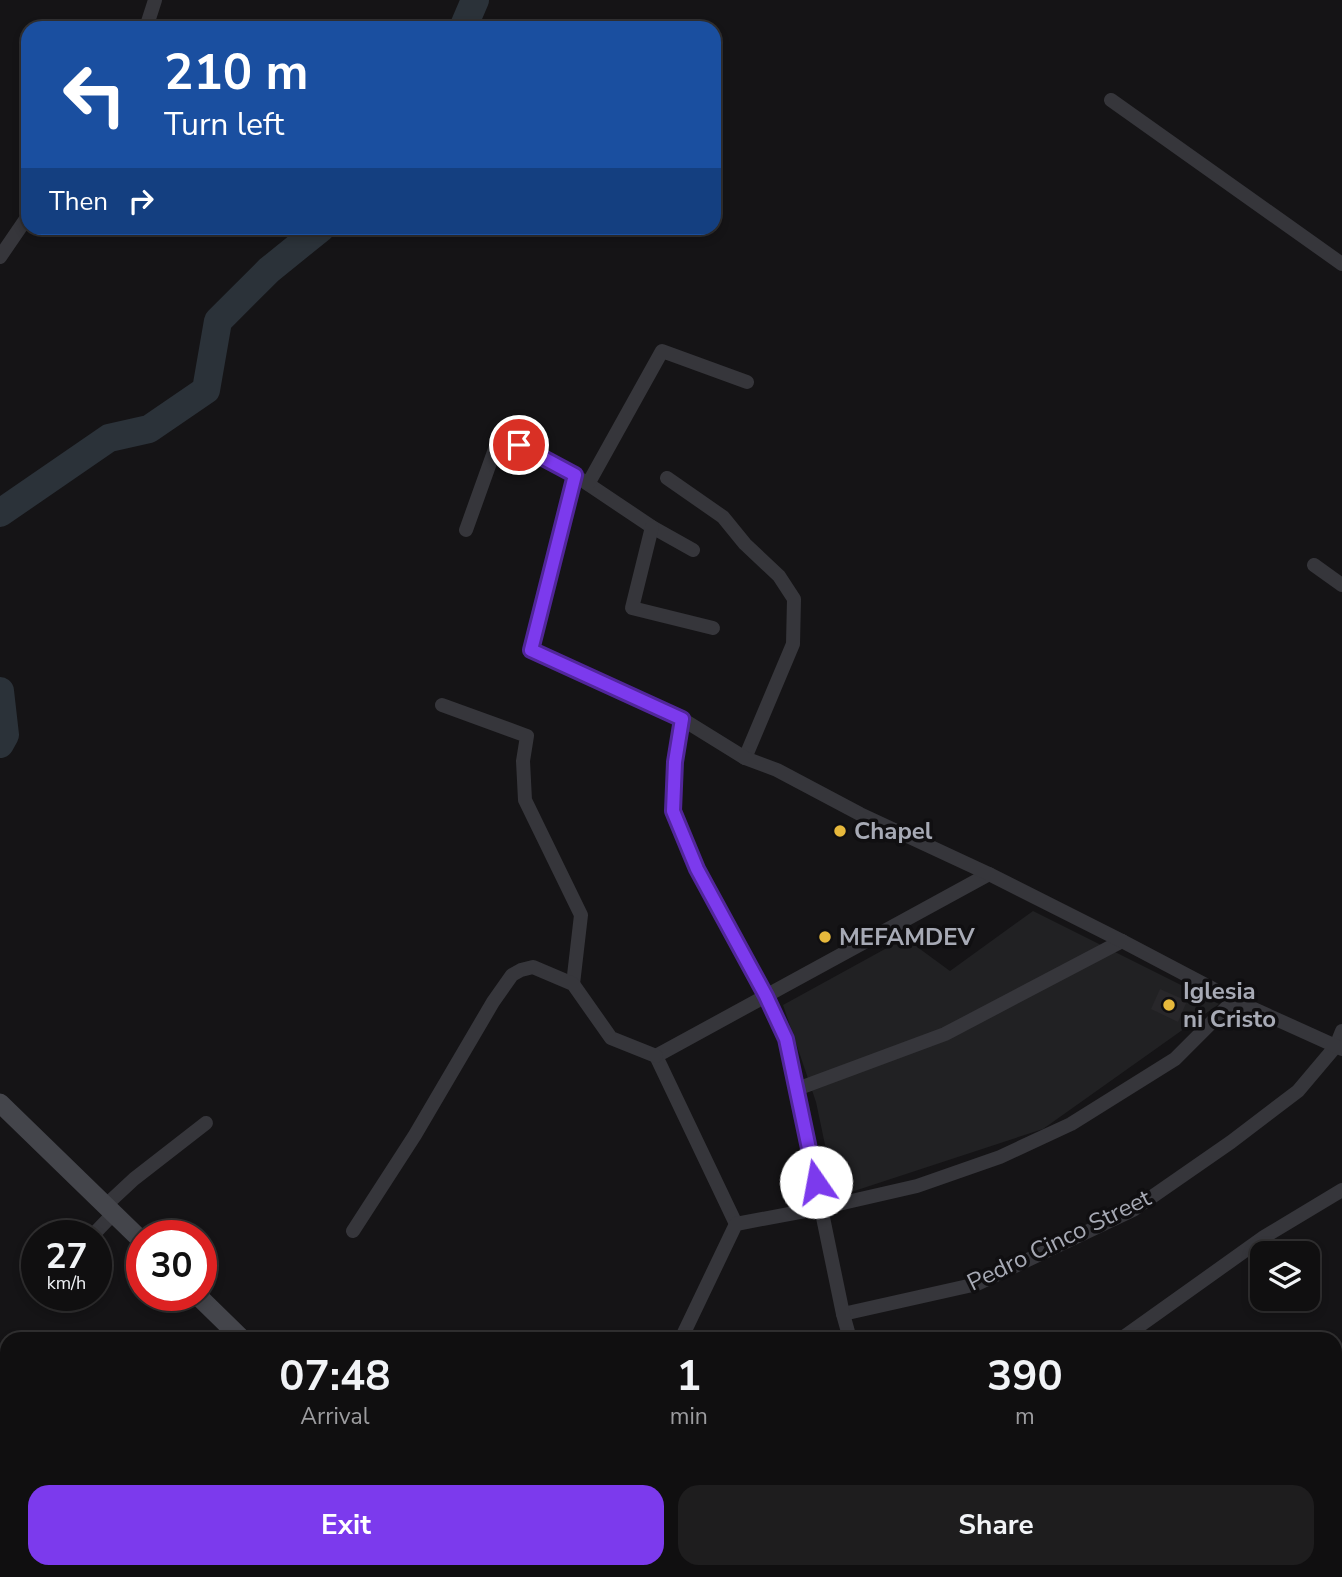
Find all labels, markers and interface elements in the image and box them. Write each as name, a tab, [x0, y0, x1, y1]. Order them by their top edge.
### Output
text: 210 m	[164, 39, 308, 106]
icon: left	[49, 49, 140, 140]
text: Turn left	[164, 103, 284, 146]
icon: right	[122, 182, 160, 220]
text: Then	[49, 184, 108, 219]
pin	[489, 415, 549, 475]
icon: arrive	[500, 426, 538, 464]
place label: Chapel	[854, 815, 933, 847]
marker: Chapel	[832, 823, 848, 839]
place label: MEFAMDEV	[839, 921, 976, 953]
marker: MEFAMDEV	[817, 929, 833, 945]
place label: Iglesia ni Cristo	[1183, 975, 1276, 1035]
marker: Iglesia ni Cristo	[1161, 997, 1177, 1013]
position arrow	[779, 1145, 853, 1219]
street label: Pedro Cinco Street	[962, 1181, 1157, 1298]
speed limit sign: 30	[126, 1220, 217, 1311]
text: 27	[45, 1233, 88, 1280]
map controls	[1250, 1241, 1320, 1311]
button: layers	[1250, 1241, 1320, 1311]
text: km/h	[47, 1271, 86, 1295]
text: 07:48	[279, 1348, 390, 1405]
text: 1	[676, 1348, 701, 1405]
text: 390	[987, 1348, 1063, 1405]
text: Arrival	[300, 1401, 369, 1432]
text: min	[670, 1401, 708, 1432]
text: m	[1015, 1401, 1035, 1432]
button: Exit	[28, 1485, 664, 1565]
button: Share	[678, 1485, 1314, 1565]

